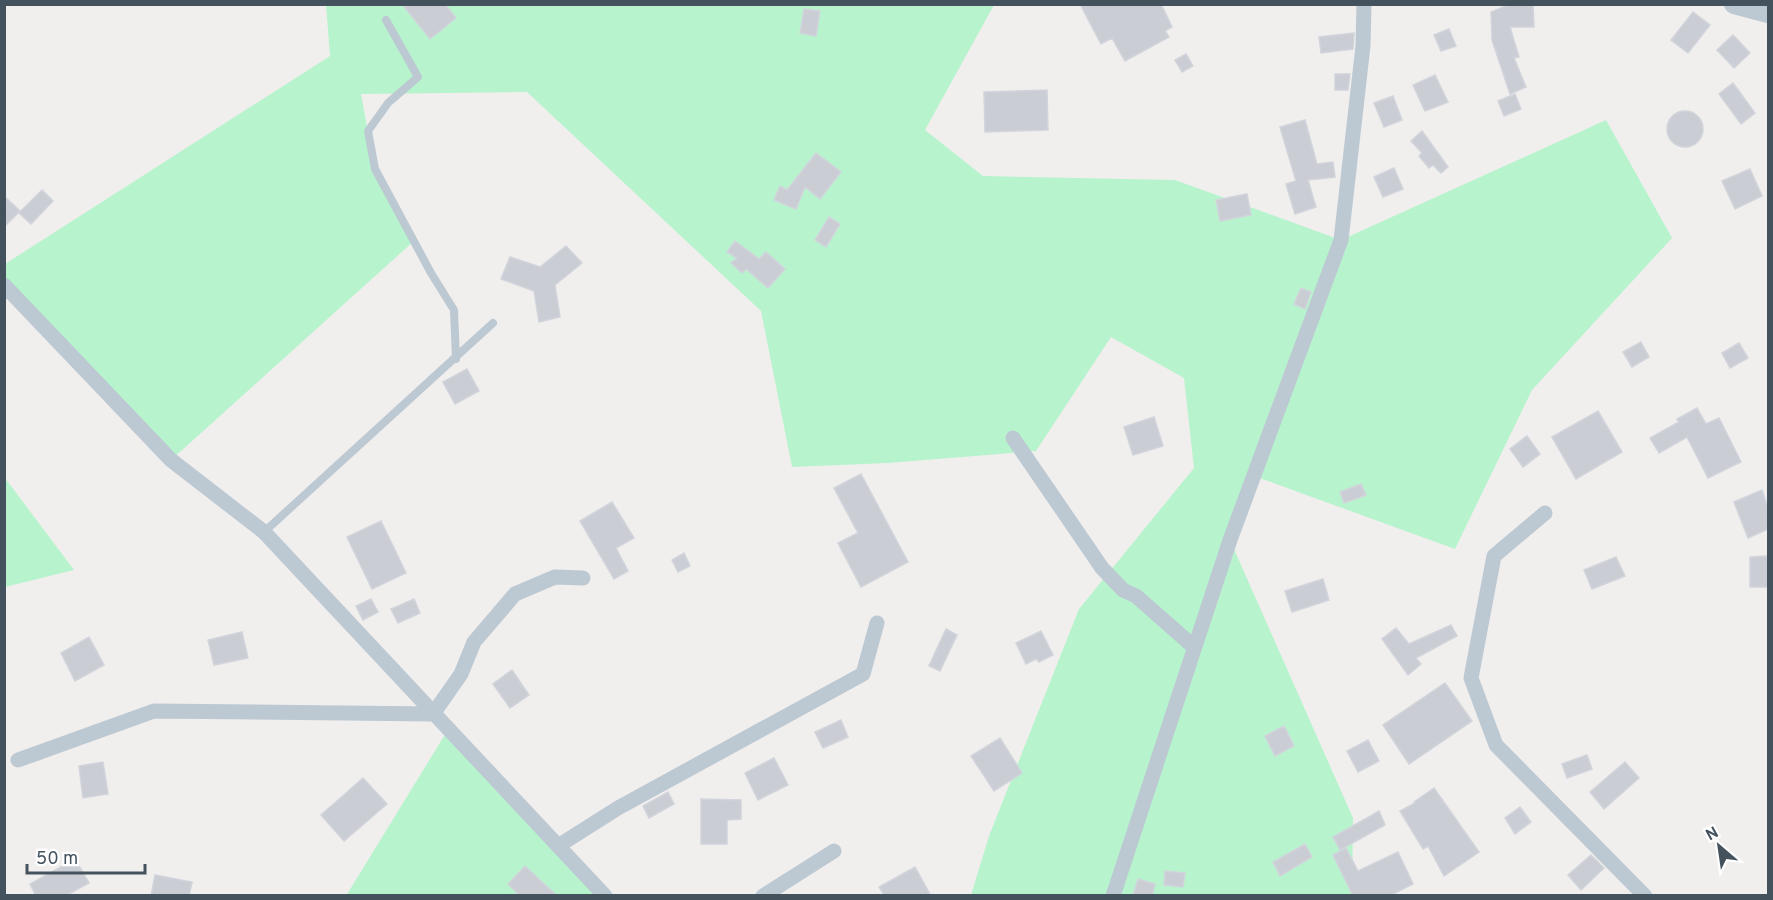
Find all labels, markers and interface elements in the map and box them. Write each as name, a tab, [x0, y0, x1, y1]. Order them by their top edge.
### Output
north arrow	[1689, 816, 1749, 876]
text: N	[1703, 823, 1723, 846]
scale bar	[27, 837, 146, 875]
text: 50 m	[36, 848, 78, 871]

